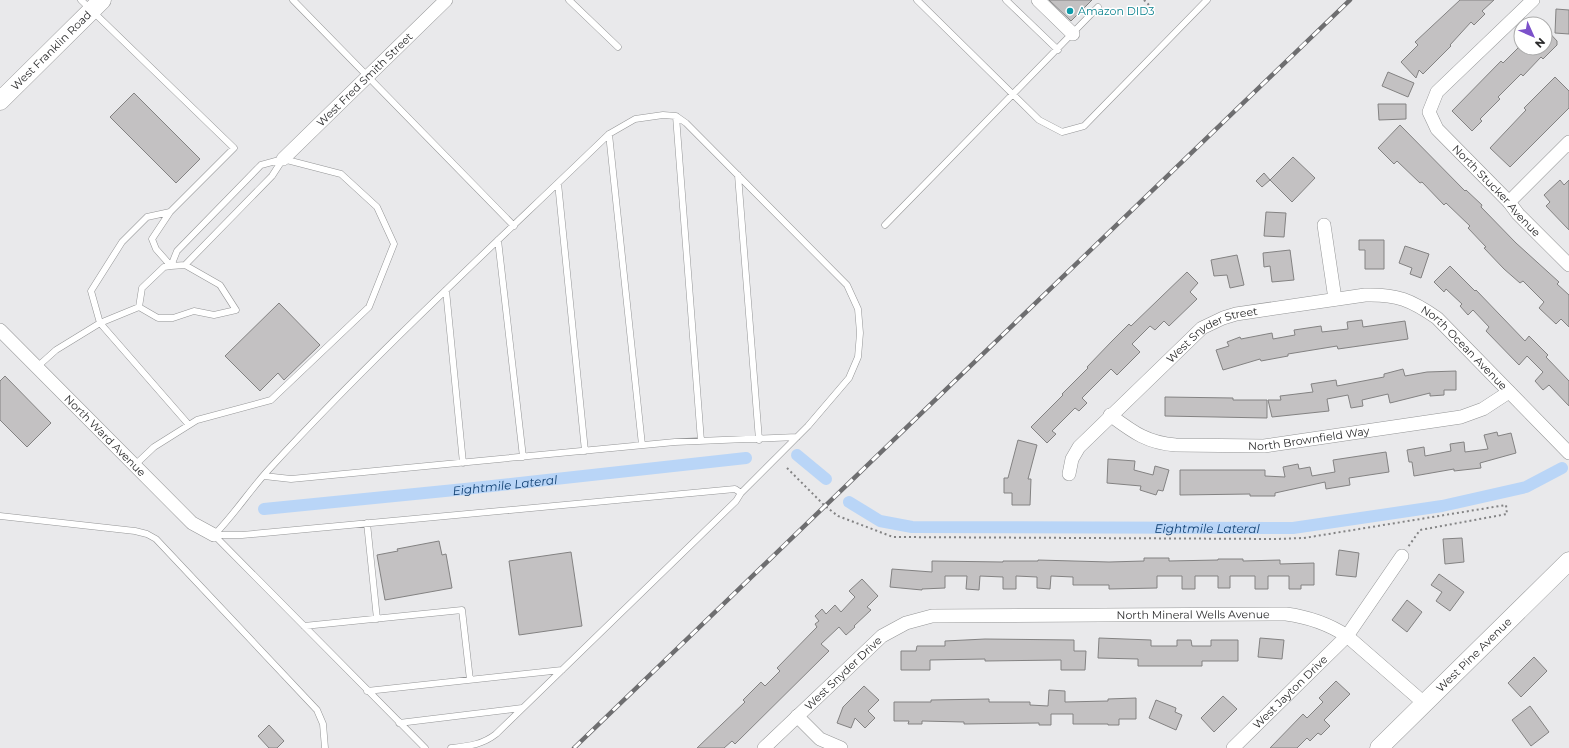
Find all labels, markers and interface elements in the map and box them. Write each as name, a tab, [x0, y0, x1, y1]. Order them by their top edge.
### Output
place label: Amazon DID3	[1078, 4, 1154, 18]
marker: Amazon DID3	[1065, 6, 1075, 16]
street label: West Franklin Road	[8, 8, 94, 93]
north arrow	[1513, 16, 1553, 56]
street label: West Fred Smith Street	[314, 29, 416, 129]
text: N	[1532, 35, 1548, 51]
street label: North Stucker Avenue	[1449, 142, 1544, 240]
street label: North Ocean Avenue	[1418, 302, 1511, 393]
street label: West Snyder Street	[1163, 304, 1259, 366]
street label: North Ward Avenue	[61, 392, 149, 480]
street label: North Brownfield Way	[1248, 424, 1370, 453]
water label: Eightmile Lateral	[452, 471, 559, 498]
water label: Eightmile Lateral	[1154, 520, 1260, 535]
street label: North Mineral Wells Avenue	[1116, 607, 1270, 622]
street label: West Pine Avenue	[1433, 614, 1515, 695]
street label: West Snyder Drive	[802, 633, 885, 713]
street label: West Jayton Drive	[1250, 652, 1331, 732]

